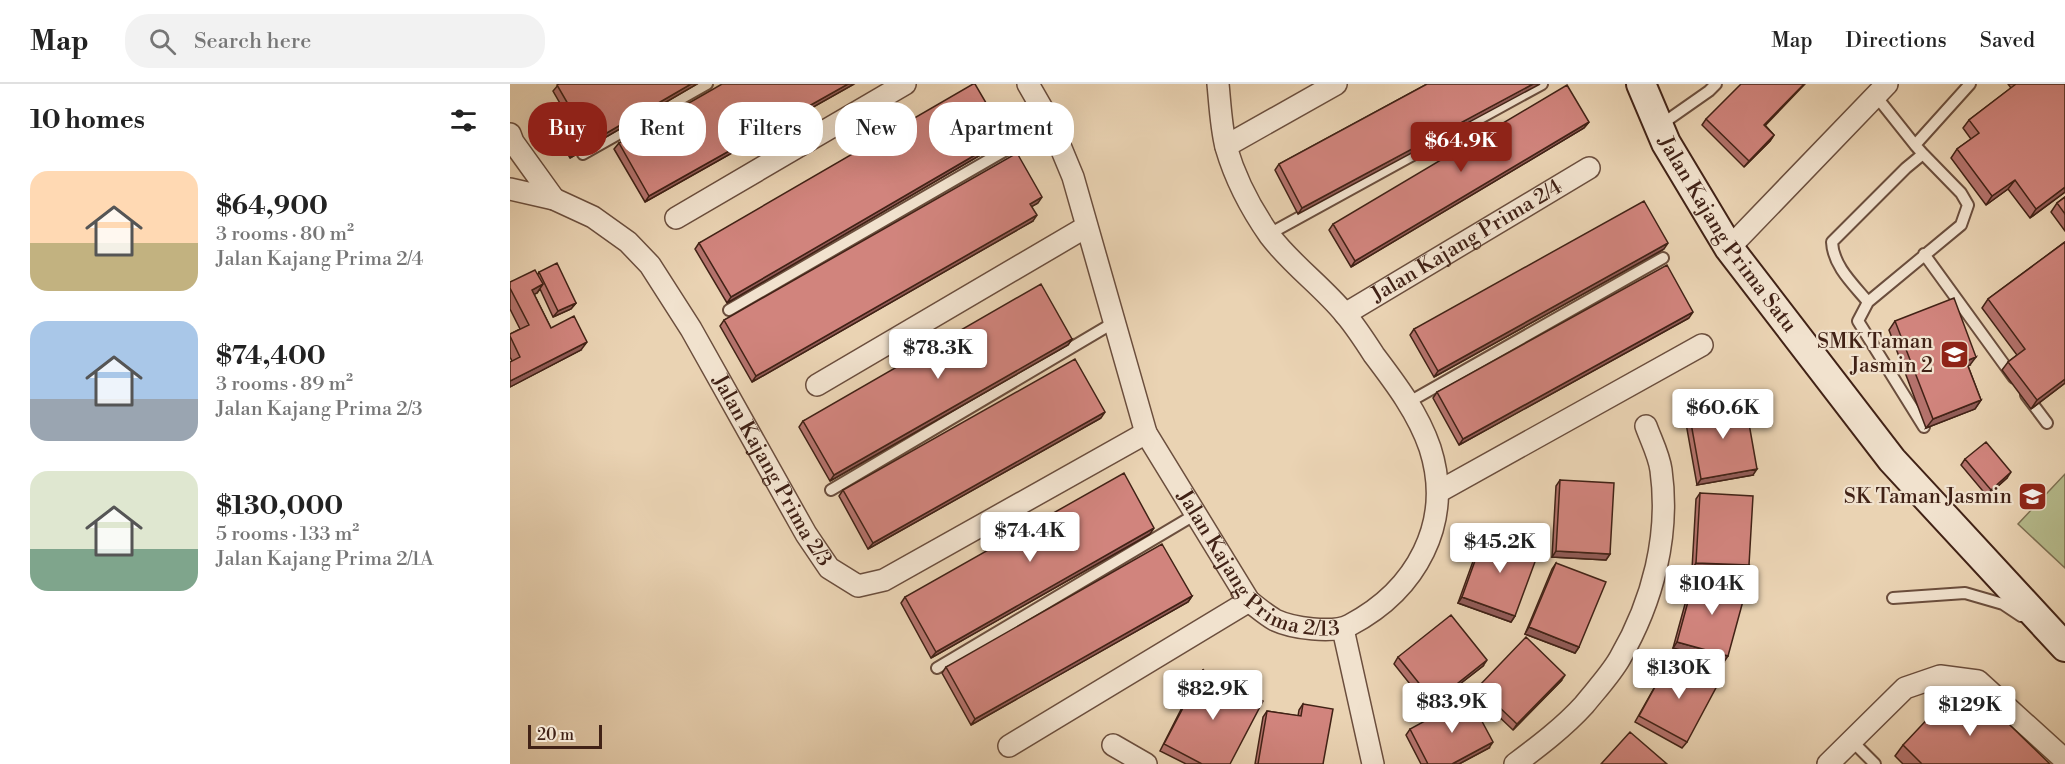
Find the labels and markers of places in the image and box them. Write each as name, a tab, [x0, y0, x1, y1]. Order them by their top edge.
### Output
pin: $64.9K	[1412, 122, 1510, 173]
pin: $78.3K	[889, 329, 987, 380]
place label: SMK Taman Jasmin 2	[1817, 329, 1933, 379]
school or university icon: SMK Taman Jasmin 2	[1938, 338, 1970, 370]
pin: $60.6K	[1674, 389, 1772, 440]
school or university icon: SK Taman Jasmin	[2017, 481, 2049, 513]
place label: SK Taman Jasmin	[1844, 484, 2012, 510]
pin: $74.4K	[981, 512, 1079, 563]
pin: $45.2K	[1451, 523, 1549, 574]
pin: $104K	[1670, 565, 1754, 616]
pin: $130K	[1637, 649, 1721, 700]
pin: $82.9K	[1164, 670, 1262, 721]
pin: $83.9K	[1403, 683, 1501, 734]
pin: $129K	[1928, 686, 2012, 737]

